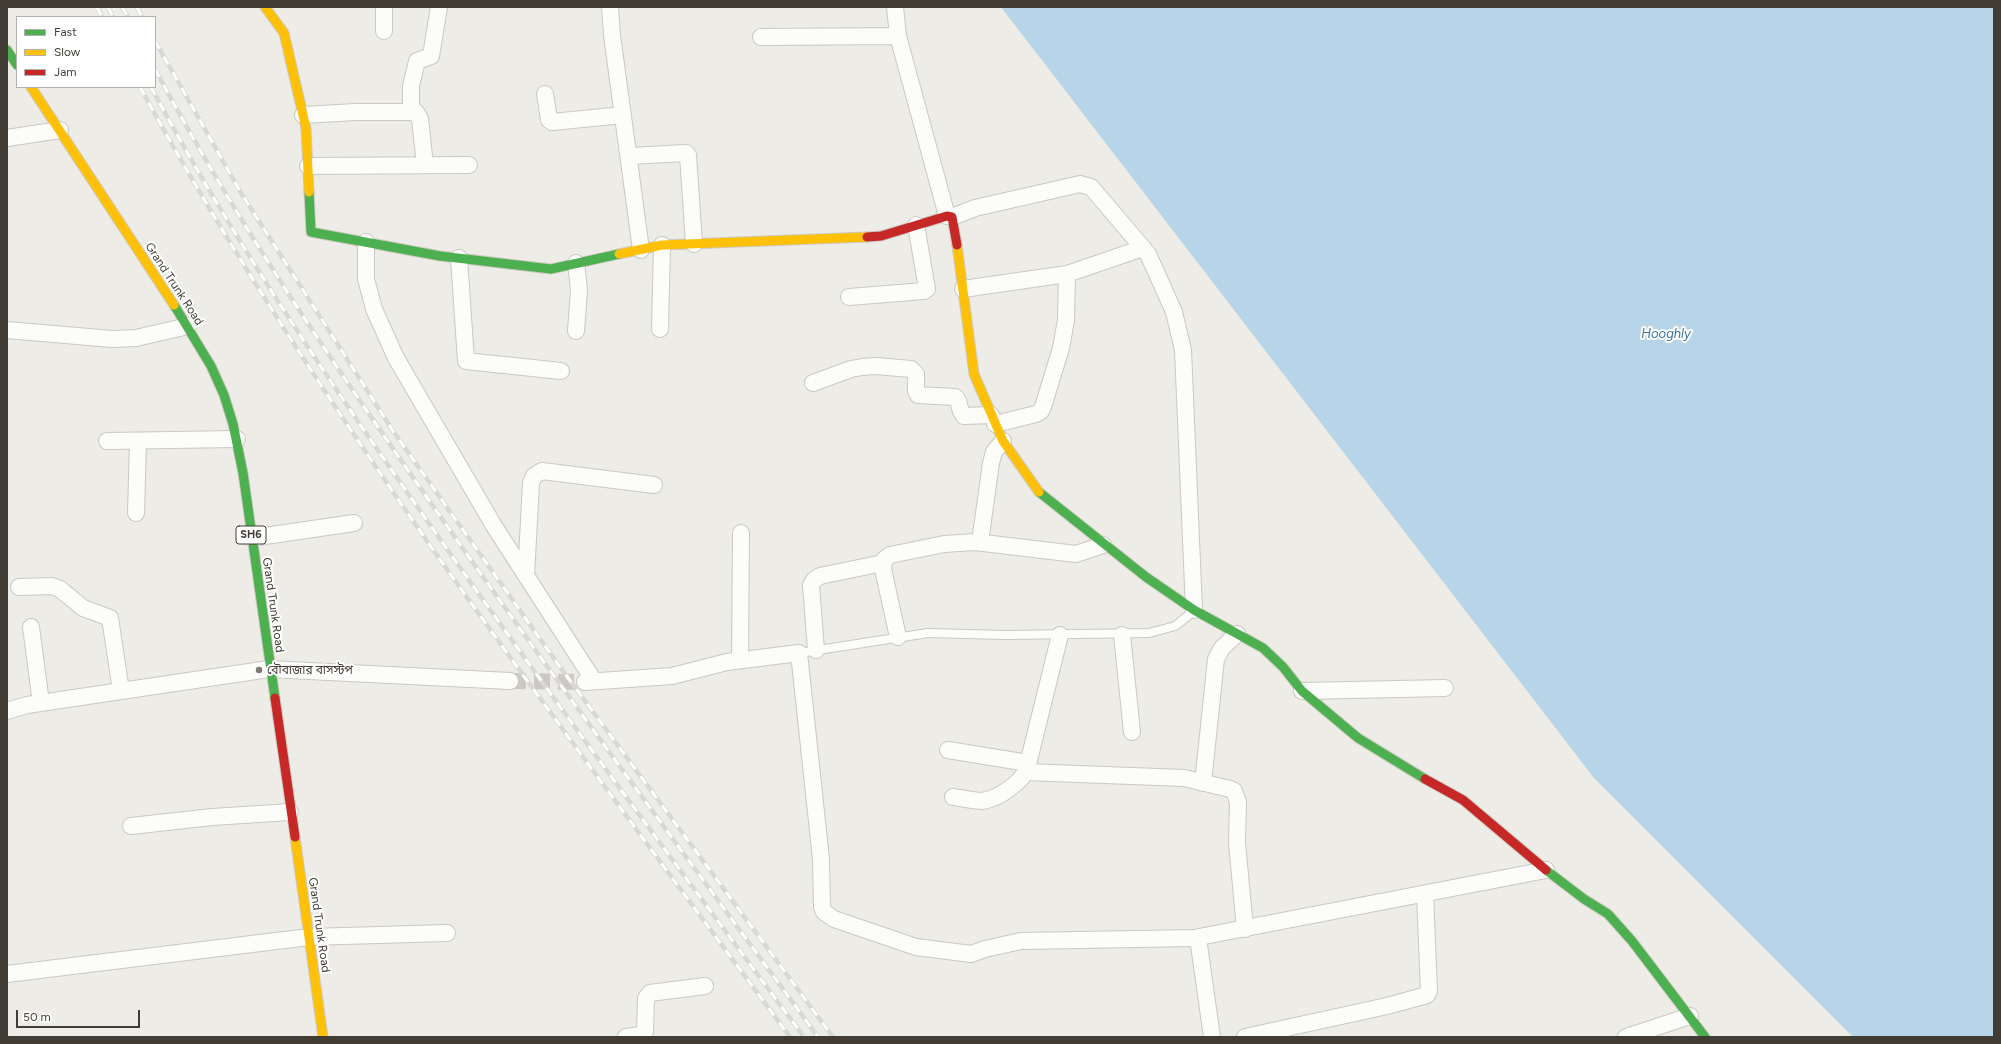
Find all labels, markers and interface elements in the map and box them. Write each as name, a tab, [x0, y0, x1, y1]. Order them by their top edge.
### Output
legend	[16, 16, 156, 88]
text: Fast	[54, 25, 77, 39]
text: Slow	[54, 45, 80, 59]
text: Jam	[54, 65, 77, 79]
street label: Grand Trunk Road	[142, 240, 206, 328]
water label: Hooghly	[1641, 326, 1691, 342]
road number: SH6	[236, 526, 266, 544]
street label: Grand Trunk Road	[259, 557, 287, 653]
place label: বৌবাজার বাসস্টপ	[267, 663, 353, 677]
marker: বৌবাজার বাসস্টপ	[254, 665, 264, 675]
street label: Grand Trunk Road	[305, 877, 333, 973]
scale bar	[18, 1002, 142, 1028]
text: 50 m	[23, 1010, 51, 1024]

